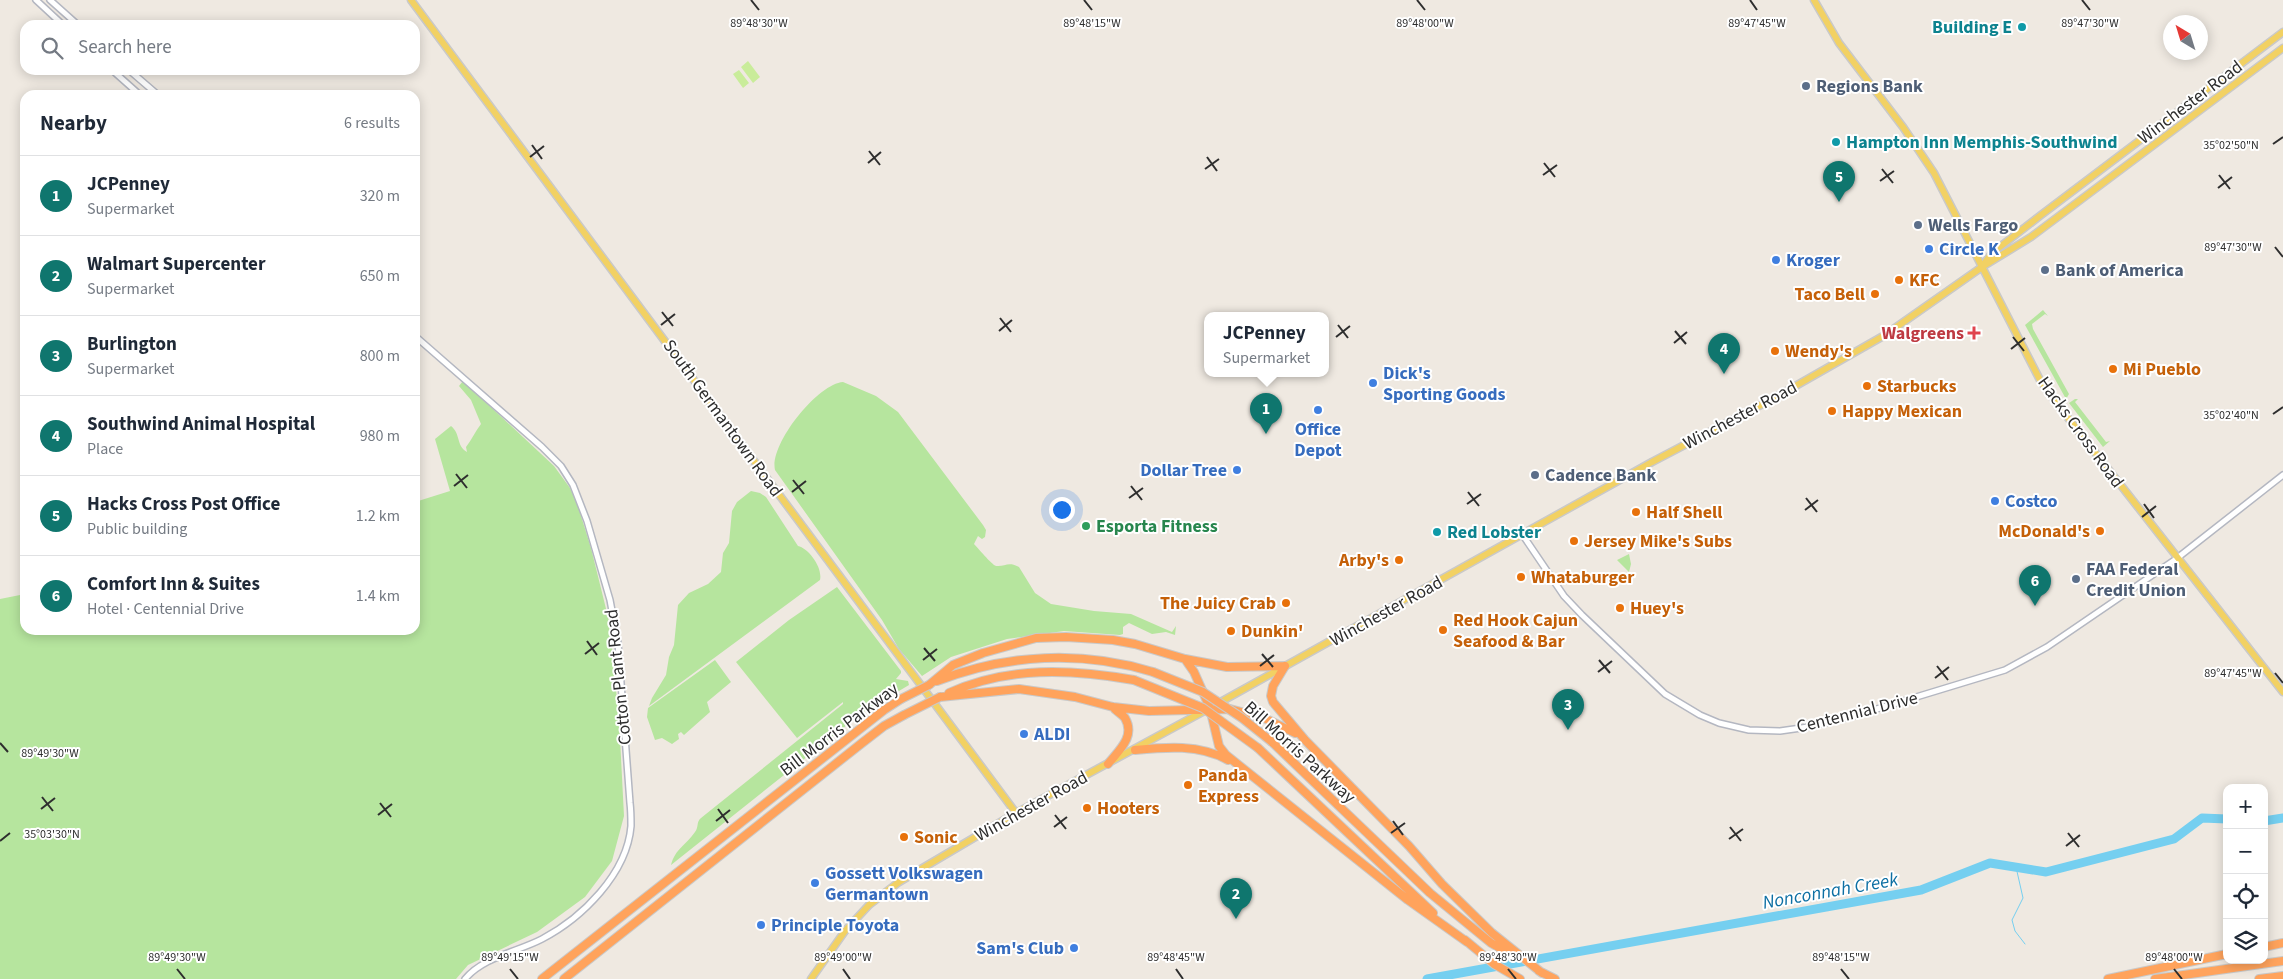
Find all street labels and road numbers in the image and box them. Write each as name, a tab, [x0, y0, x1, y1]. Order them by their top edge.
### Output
street label: Winchester Road	[2133, 55, 2248, 150]
street label: South Germantown Road	[657, 334, 788, 502]
street label: Hacks Cross Road	[2032, 371, 2130, 493]
street label: Winchester Road	[1679, 375, 1802, 456]
street label: Winchester Road	[1325, 570, 1447, 653]
street label: Cotton Plant Road	[599, 608, 638, 746]
street label: Bill Morris Parkway	[775, 676, 904, 782]
street label: Centennial Drive	[1794, 685, 1920, 740]
street label: Bill Morris Parkway	[1238, 695, 1361, 810]
street label: Winchester Road	[970, 765, 1092, 848]

